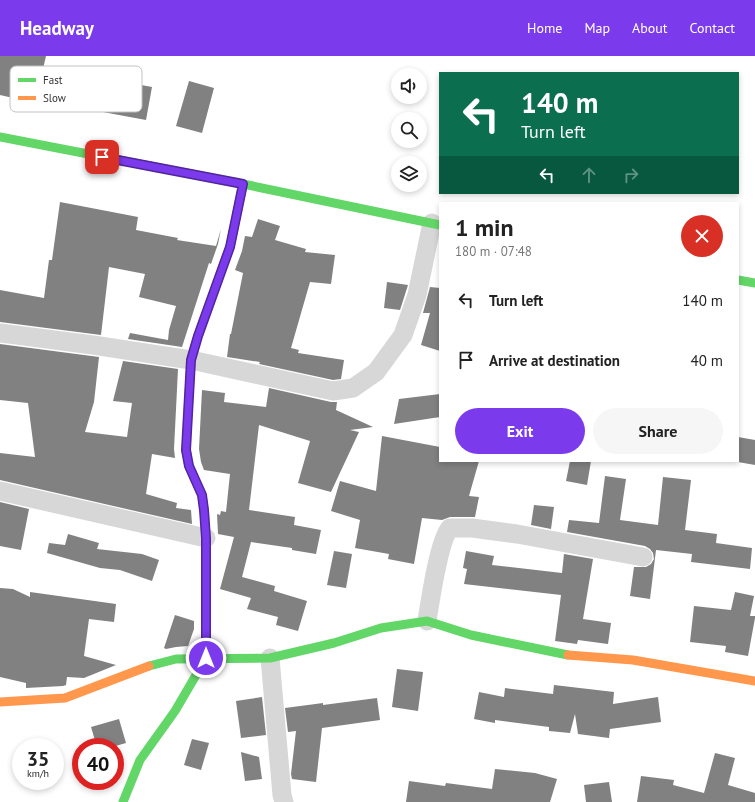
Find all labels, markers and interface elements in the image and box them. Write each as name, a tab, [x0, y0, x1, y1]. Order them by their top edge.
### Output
text: Headway	[20, 16, 94, 40]
text: Home	[527, 19, 562, 37]
text: Map	[584, 19, 610, 37]
text: About	[632, 19, 668, 37]
text: Contact	[690, 19, 735, 37]
legend	[10, 66, 142, 112]
map controls	[391, 68, 427, 192]
button: sound	[391, 68, 427, 104]
text: Fast	[43, 73, 63, 87]
text: 140 m	[521, 84, 598, 121]
icon: left	[455, 88, 507, 140]
text: Slow	[43, 91, 66, 105]
button: search	[391, 112, 427, 148]
text: Turn left	[521, 120, 586, 143]
pin	[85, 140, 119, 174]
icon: arrive	[91, 146, 113, 168]
button: layers	[391, 156, 427, 192]
icon: left	[536, 164, 558, 186]
icon: ahead	[578, 164, 600, 186]
icon: right	[620, 164, 642, 186]
text: 1 min	[455, 212, 514, 243]
button: close	[681, 215, 723, 257]
text: 180 m · 07:48	[455, 243, 532, 260]
icon: left	[455, 289, 477, 311]
text: Turn left	[489, 291, 543, 310]
text: 140 m	[682, 291, 723, 310]
icon: arrive	[455, 349, 477, 371]
text: Arrive at destination	[489, 351, 620, 370]
text: 40 m	[690, 351, 723, 370]
button: Exit	[455, 408, 585, 454]
button: Share	[593, 408, 723, 454]
position arrow	[185, 637, 227, 679]
speed limit sign: 40	[72, 738, 124, 790]
text: 35	[27, 746, 49, 772]
text: km/h	[27, 767, 49, 780]

